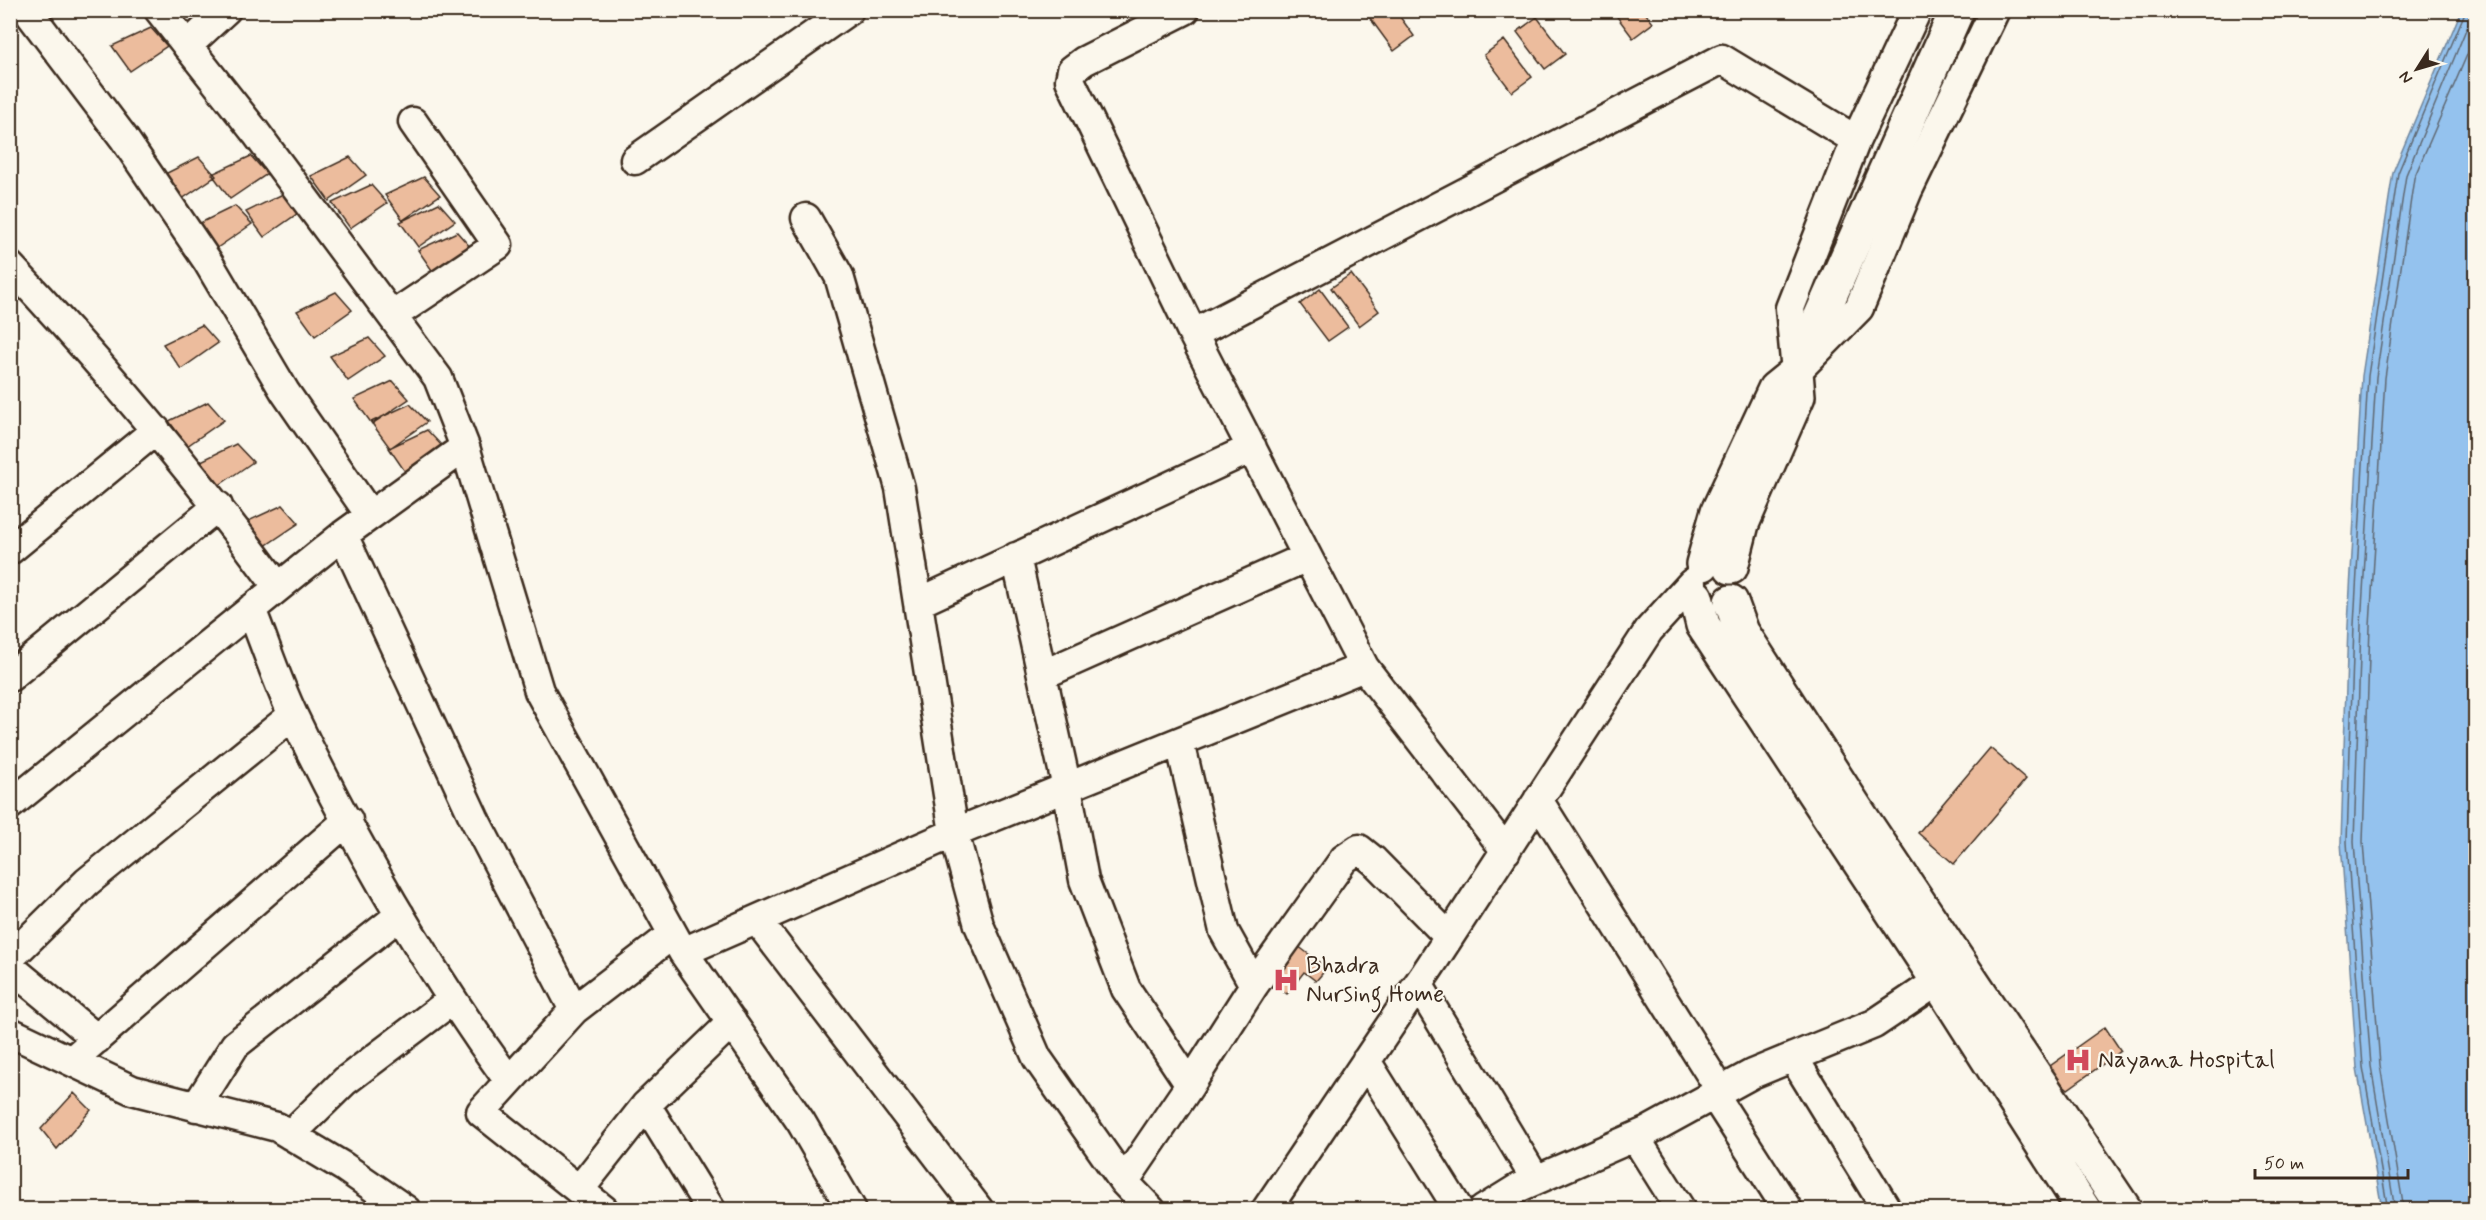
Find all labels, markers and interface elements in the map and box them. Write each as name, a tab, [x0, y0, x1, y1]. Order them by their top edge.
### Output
north arrow	[2387, 39, 2447, 99]
text: N	[2395, 67, 2418, 88]
place label: Bhadra Nursing Home	[1306, 951, 1444, 1013]
hospital icon: Bhadra Nursing Home	[1271, 965, 1301, 995]
hospital icon: Nayana Hospital	[2063, 1045, 2093, 1075]
place label: Nayana Hospital	[2098, 1045, 2275, 1076]
scale bar	[2255, 1142, 2408, 1180]
text: 50 m	[2264, 1152, 2304, 1176]

